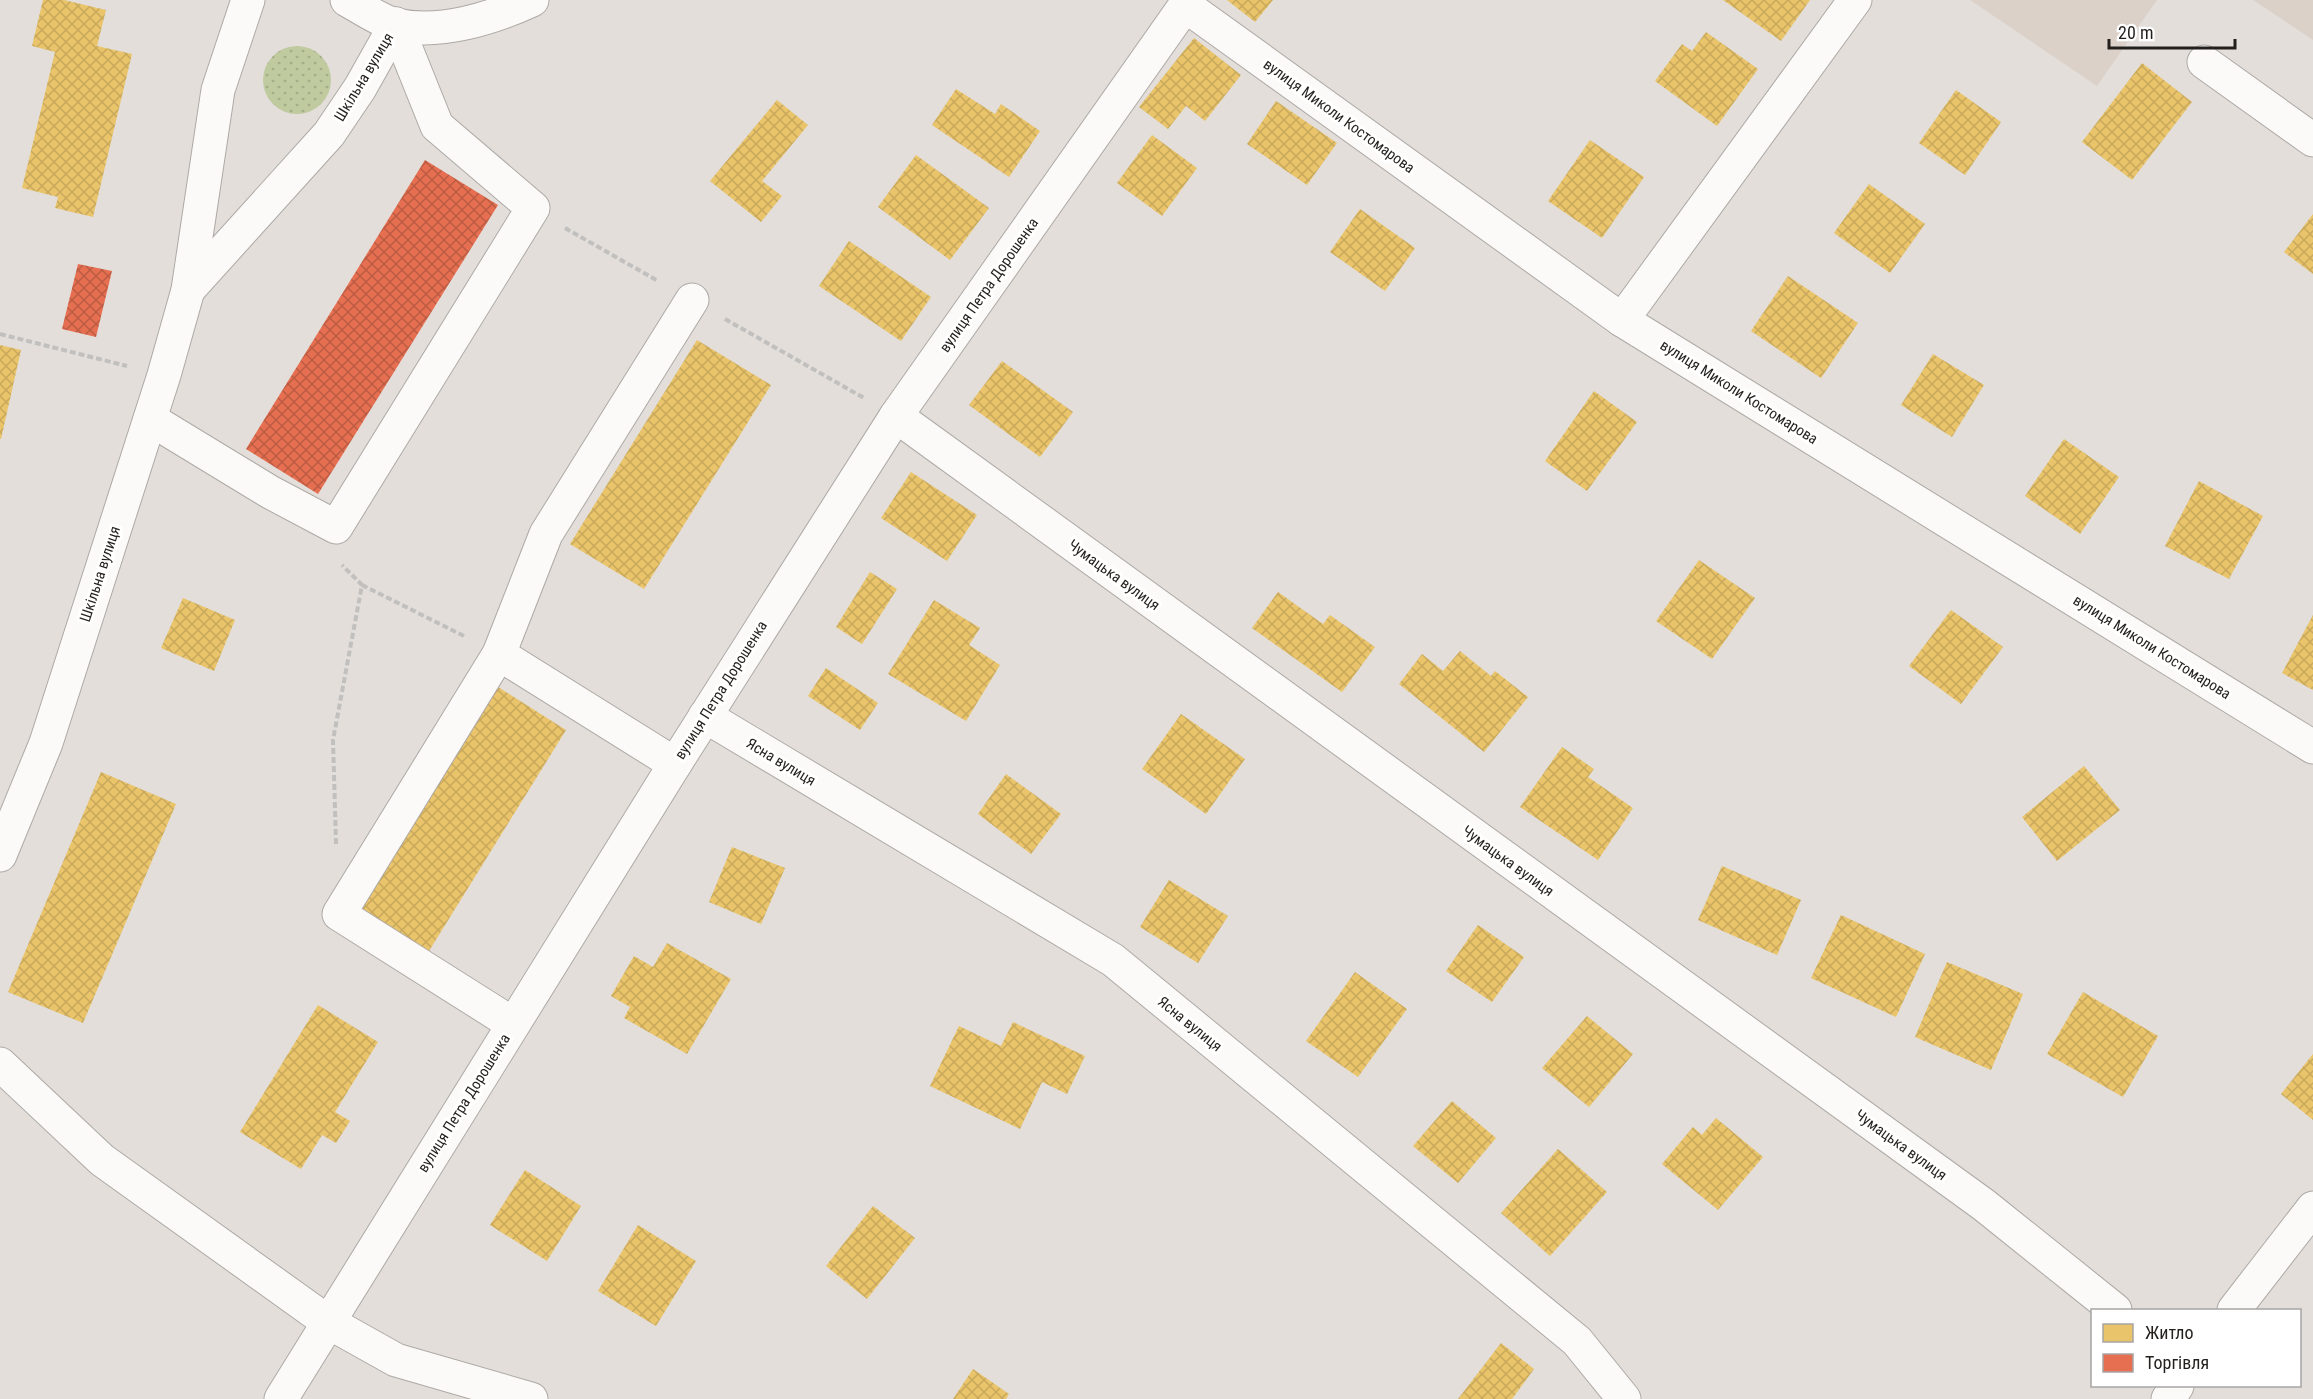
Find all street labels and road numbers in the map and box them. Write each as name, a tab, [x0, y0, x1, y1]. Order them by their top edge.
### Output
street label: Шкільна вулиця	[331, 30, 397, 124]
street label: вулиця Миколи Костомарова	[1260, 55, 1418, 177]
street label: вулиця Петра Дорошенка	[936, 214, 1042, 356]
street label: вулиця Миколи Костомарова	[1657, 336, 1821, 448]
street label: Шкільна вулиця	[76, 524, 124, 624]
street label: Чумацька вулиця	[1065, 536, 1163, 614]
street label: вулиця Миколи Костомарова	[2070, 591, 2234, 703]
street label: вулиця Петра Дорошенка	[671, 617, 771, 763]
street label: Ясна вулиця	[743, 734, 819, 790]
street label: Чумацька вулиця	[1459, 822, 1557, 900]
street label: Ясна вулиця	[1154, 993, 1226, 1055]
street label: вулиця Петра Дорошенка	[414, 1030, 514, 1176]
street label: Чумацька вулиця	[1852, 1106, 1950, 1184]

